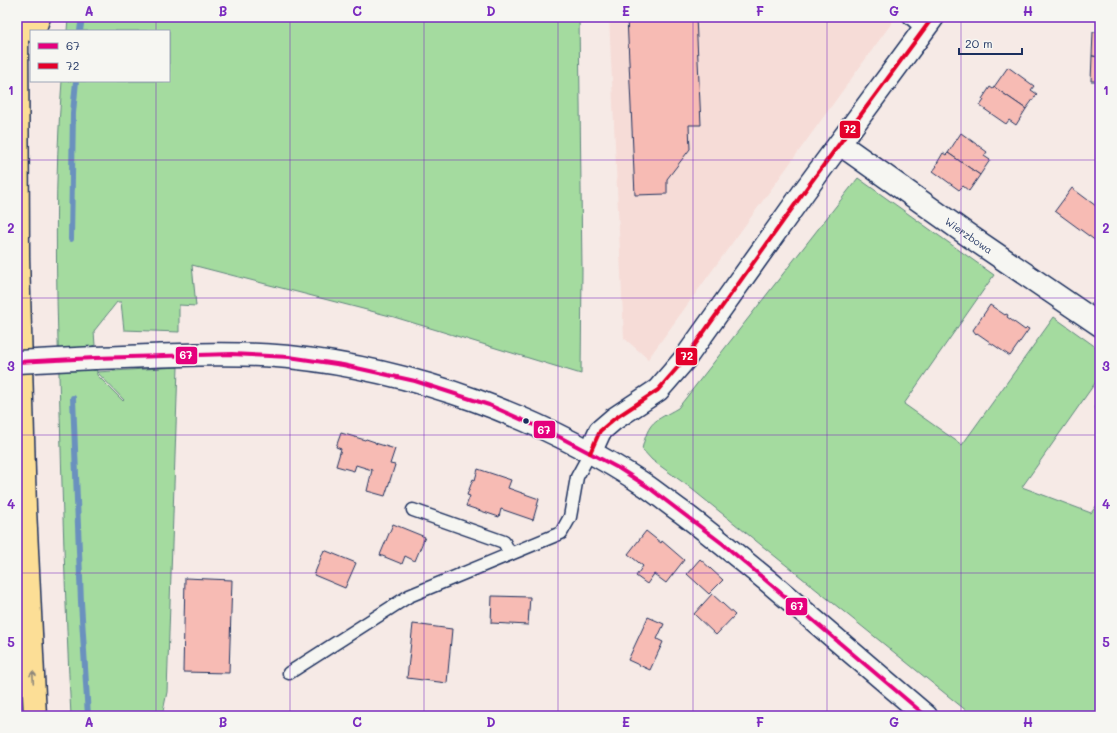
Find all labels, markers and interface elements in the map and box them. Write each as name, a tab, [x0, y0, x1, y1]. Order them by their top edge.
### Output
text: A	[84, 2, 94, 19]
text: B	[219, 2, 228, 19]
text: C	[352, 2, 362, 19]
text: D	[486, 2, 496, 19]
text: E	[622, 2, 630, 19]
text: F	[756, 2, 764, 19]
text: G	[889, 2, 899, 19]
text: H	[1023, 2, 1033, 19]
legend	[30, 30, 170, 82]
scale bar	[959, 30, 1022, 56]
text: 20 m	[965, 35, 993, 51]
text: 67	[66, 37, 80, 53]
text: 72	[66, 57, 79, 73]
text: 1	[8, 81, 14, 98]
text: 1	[1103, 81, 1109, 98]
line badge: 72	[839, 120, 861, 139]
text: 72	[844, 121, 856, 136]
street label: Wierzbowa	[942, 214, 995, 257]
text: 2	[7, 219, 15, 236]
text: 2	[1102, 219, 1110, 236]
line badge: 67	[175, 346, 198, 365]
text: 67	[180, 347, 192, 362]
line badge: 72	[675, 347, 698, 366]
text: 72	[681, 348, 693, 363]
text: 3	[7, 357, 15, 374]
text: 3	[1102, 357, 1110, 374]
unlabelled marker	[521, 416, 531, 426]
line badge: 67	[533, 420, 556, 439]
text: 67	[538, 422, 550, 437]
text: 4	[7, 495, 15, 512]
text: 4	[1102, 495, 1110, 512]
line badge: 67	[785, 597, 808, 616]
text: 67	[791, 598, 803, 613]
text: 5	[7, 633, 15, 650]
text: 5	[1102, 633, 1110, 650]
one-way arrow	[29, 671, 37, 684]
text: A	[84, 713, 94, 730]
text: B	[219, 713, 228, 730]
text: C	[352, 713, 362, 730]
text: D	[486, 713, 496, 730]
text: E	[622, 713, 630, 730]
text: F	[756, 713, 764, 730]
text: G	[889, 713, 899, 730]
text: H	[1023, 713, 1033, 730]

